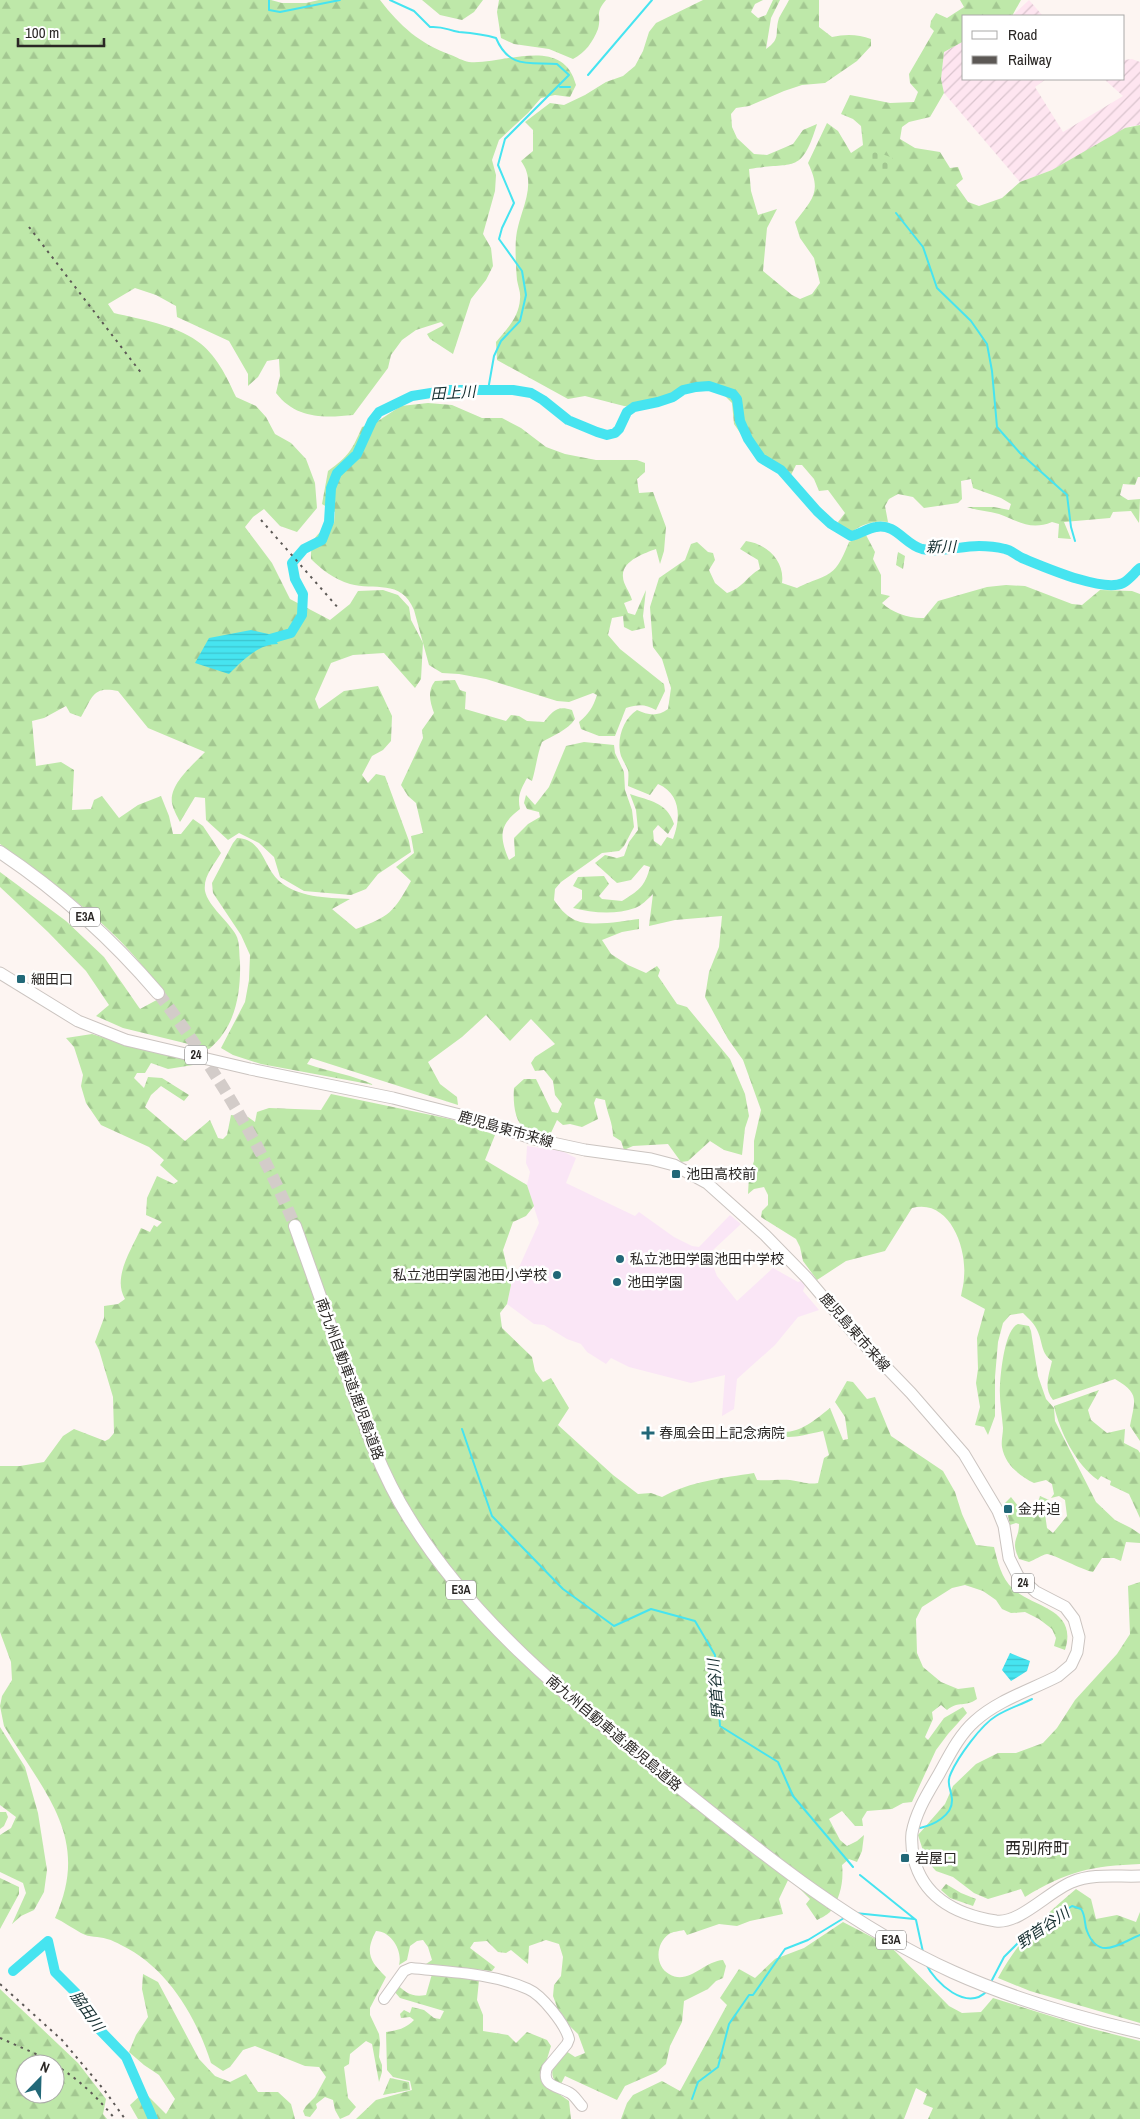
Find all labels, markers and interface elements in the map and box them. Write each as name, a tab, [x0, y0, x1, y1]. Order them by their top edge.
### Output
scale bar	[18, 15, 104, 47]
legend	[962, 15, 1125, 80]
text: 100 m	[25, 22, 59, 43]
text: Road	[1008, 24, 1037, 45]
text: Railway	[1008, 49, 1053, 70]
water label: 田上川	[430, 381, 478, 404]
water label: 新川	[926, 536, 958, 557]
road number: E3A	[70, 908, 100, 926]
place label: 細田口	[31, 970, 73, 988]
marker: 細田口	[15, 973, 27, 985]
road number: 24	[185, 1046, 207, 1064]
street label: 鹿児島東市来線	[456, 1107, 556, 1151]
place label: 池田高校前	[686, 1165, 756, 1183]
marker: 池田高校前	[670, 1168, 682, 1180]
place label: 私立池田学園池田中学校	[630, 1250, 784, 1268]
marker: 私立池田学園池田中学校	[614, 1253, 626, 1265]
place label: 私立池田学園池田小学校	[393, 1266, 547, 1284]
marker: 私立池田学園池田小学校	[551, 1269, 563, 1281]
place label: 池田学園	[627, 1273, 683, 1291]
marker: 池田学園	[611, 1276, 623, 1288]
street label: 鹿児島東市来線	[816, 1289, 894, 1375]
street label: 南九州自動車道;鹿児島道路	[312, 1295, 388, 1463]
place label: 春風会田上記念病院	[659, 1424, 785, 1442]
marker: 春風会田上記念病院	[641, 1426, 655, 1440]
place label: 金井迫	[1018, 1500, 1060, 1518]
marker: 金井迫	[1002, 1503, 1014, 1515]
road number: 24	[1012, 1574, 1034, 1592]
road number: E3A	[446, 1580, 476, 1600]
water label: 野首谷川	[702, 1656, 729, 1720]
street label: 南九州自動車道;鹿児島道路	[543, 1671, 685, 1795]
district label: 西別府町	[1005, 1837, 1069, 1859]
place label: 岩屋口	[915, 1849, 957, 1867]
marker: 岩屋口	[899, 1852, 911, 1864]
water label: 野首谷川	[1012, 1901, 1075, 1953]
road number: E3A	[876, 1930, 906, 1950]
water label: 脇田川	[66, 1986, 110, 2037]
north arrow	[15, 2054, 65, 2104]
text: N	[38, 2057, 52, 2077]

